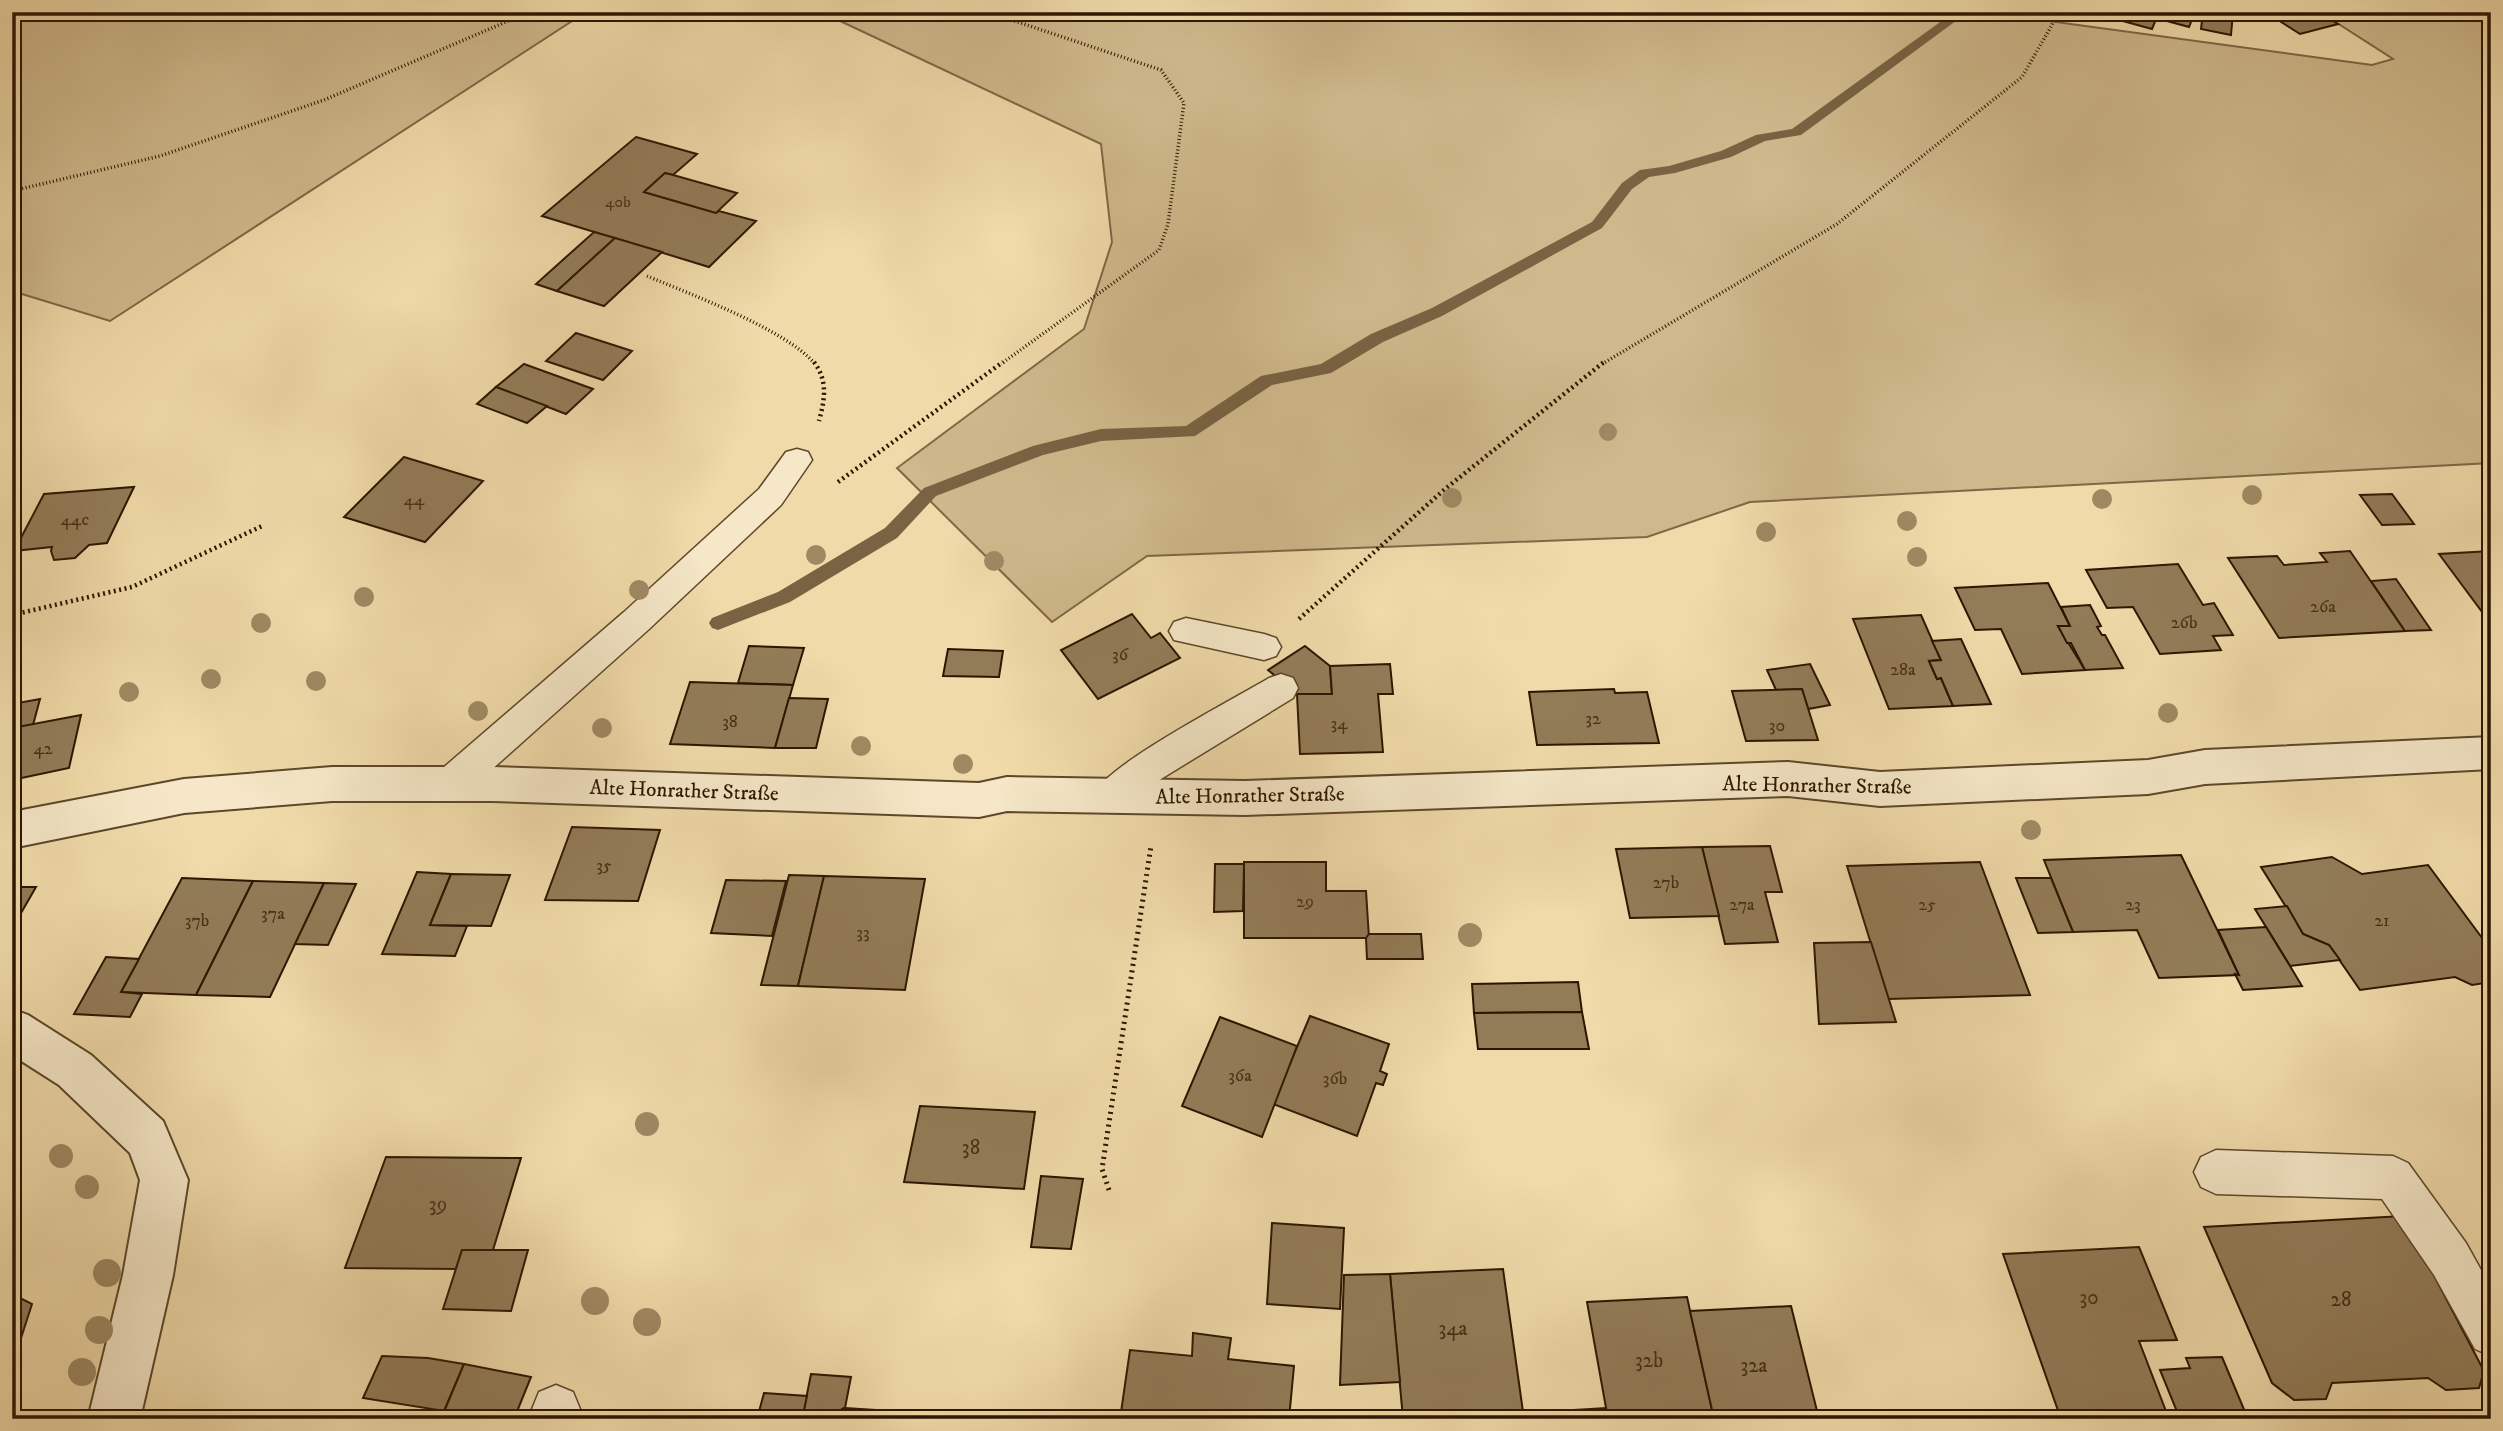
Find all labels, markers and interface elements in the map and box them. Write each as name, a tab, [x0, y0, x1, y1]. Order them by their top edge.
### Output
house number: 40b	[605, 192, 631, 212]
house number: 44	[404, 489, 425, 511]
house number: 44c	[61, 509, 89, 531]
house number: 26a	[2310, 596, 2336, 618]
house number: 26b	[2171, 612, 2197, 634]
house number: 36	[1112, 644, 1129, 666]
house number: 28a	[1890, 659, 1916, 681]
house number: 32	[1585, 708, 1601, 730]
house number: 38	[722, 711, 738, 733]
house number: 34	[1330, 713, 1348, 735]
house number: 30	[1769, 715, 1785, 737]
house number: 42	[33, 738, 53, 760]
street label: Alte Honrather Straße	[1722, 771, 1912, 801]
street label: Alte Honrather Straße	[589, 775, 779, 807]
street label: Alte Honrather Straße	[1155, 781, 1345, 811]
house number: 35	[596, 855, 612, 877]
house number: 27b	[1653, 872, 1679, 894]
house number: 29	[1296, 891, 1314, 913]
house number: 27a	[1729, 894, 1755, 916]
house number: 25	[1918, 894, 1936, 916]
house number: 23	[2125, 894, 2141, 916]
house number: 37a	[261, 903, 285, 925]
house number: 37b	[185, 910, 209, 932]
house number: 21	[2374, 910, 2390, 932]
house number: 33	[856, 922, 870, 944]
house number: 36a	[1228, 1065, 1252, 1087]
house number: 36b	[1323, 1068, 1347, 1090]
house number: 38	[962, 1135, 980, 1161]
house number: 39	[429, 1192, 447, 1218]
house number: 30	[2079, 1285, 2099, 1311]
house number: 28	[2331, 1287, 2351, 1313]
house number: 34a	[1439, 1316, 1467, 1342]
house number: 32b	[1635, 1348, 1663, 1374]
house number: 32a	[1740, 1353, 1768, 1379]

